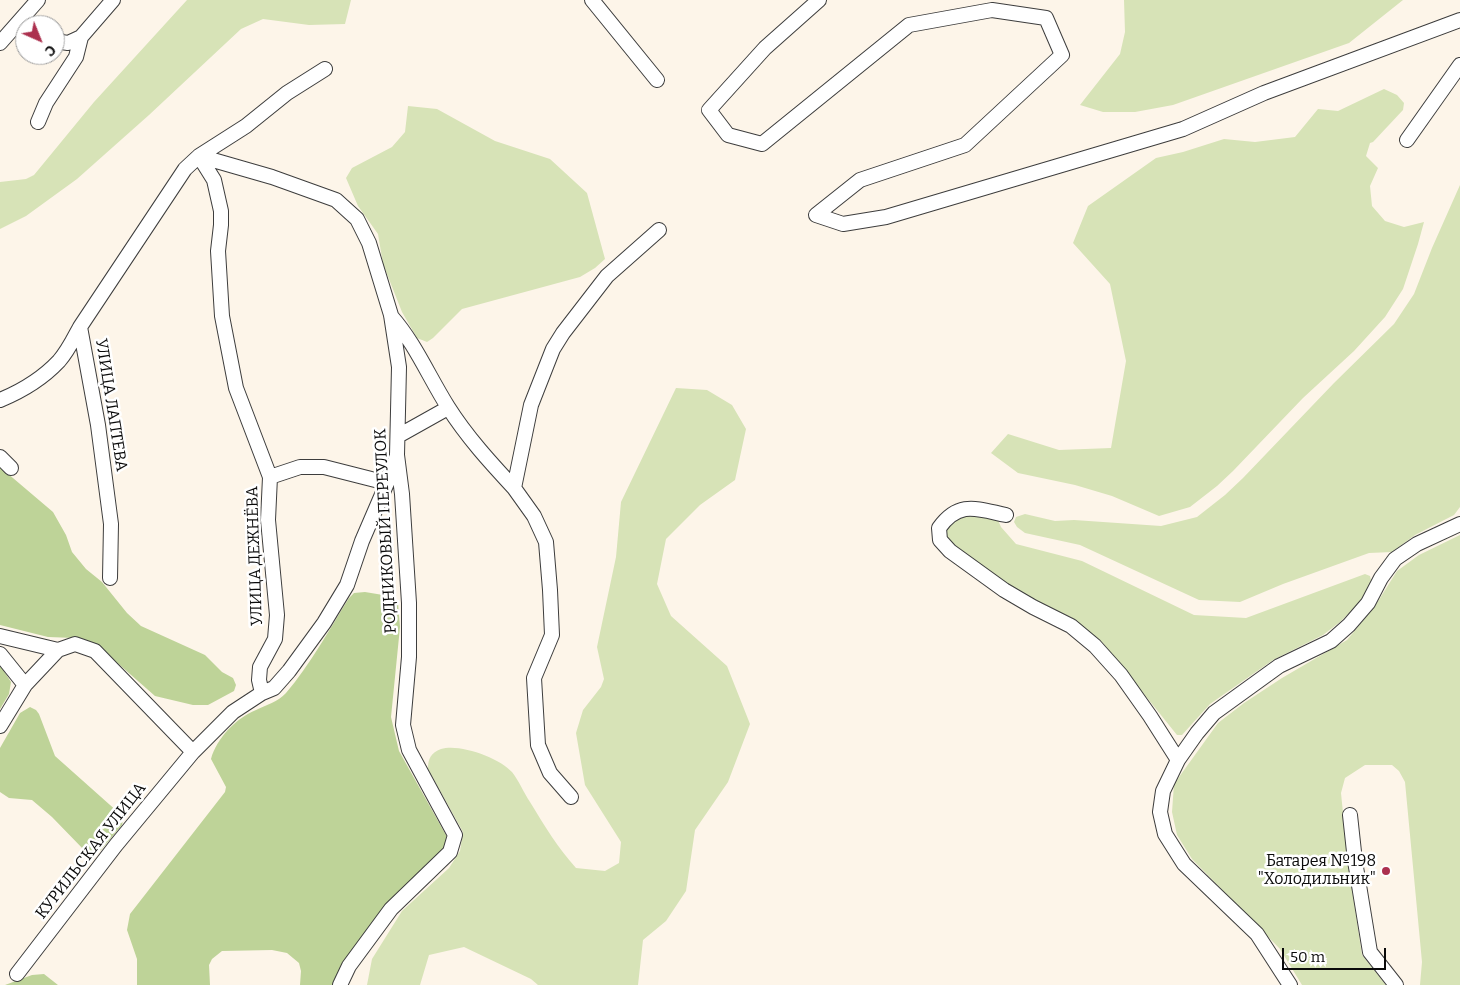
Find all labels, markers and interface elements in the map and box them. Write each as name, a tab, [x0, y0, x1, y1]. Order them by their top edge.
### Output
north arrow	[15, 15, 65, 65]
text: С	[41, 41, 59, 60]
street label: УЛИЦА ЛАПТЕВА	[91, 337, 131, 473]
street label: РОДНИКОВЫЙ ПЕРЕУЛОК	[371, 428, 401, 634]
street label: УЛИЦА ДЕЖНЁВА	[243, 486, 267, 626]
street label: КУРИЛЬСКАЯ УЛИЦА	[32, 779, 150, 923]
place label: Батарея №198 "Холодильник"	[1258, 852, 1376, 890]
marker: Батарея №198 "Холодильник"	[1380, 865, 1392, 877]
scale bar	[1285, 938, 1389, 970]
text: 50 m	[1290, 948, 1325, 966]

